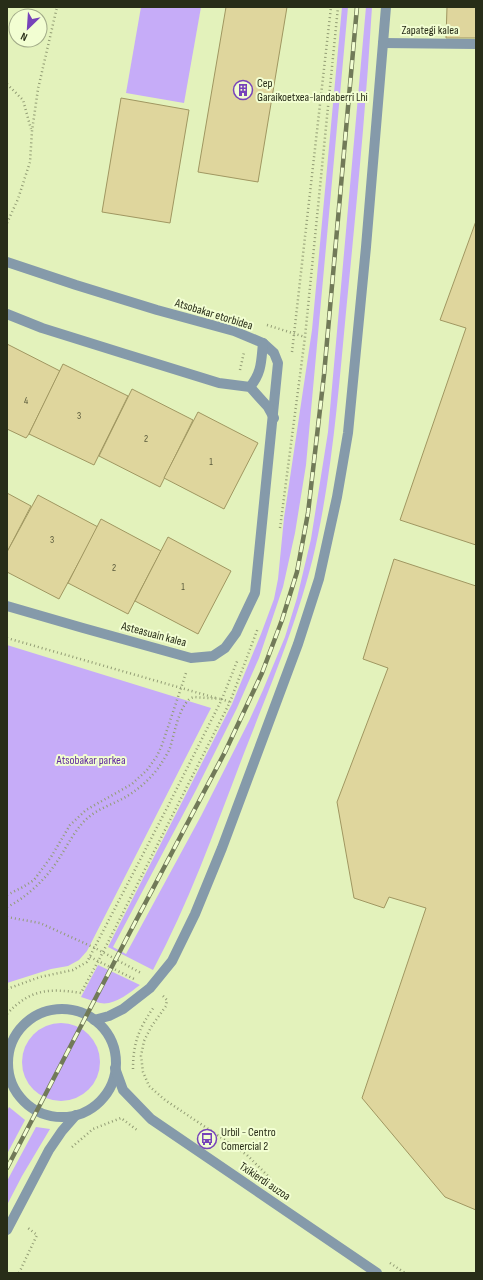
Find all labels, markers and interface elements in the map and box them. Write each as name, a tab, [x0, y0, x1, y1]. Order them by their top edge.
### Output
north arrow	[8, 8, 48, 48]
street label: Zapategi kalea	[401, 23, 459, 38]
text: N	[18, 29, 29, 44]
place label: Cep Garaikoetxea-landaberri Lhi	[257, 76, 368, 105]
building icon: Cep Garaikoetxea-landaberri Lhi	[232, 79, 254, 101]
street label: Atsobakar etorbidea	[172, 295, 255, 334]
house number: 4	[24, 395, 28, 407]
house number: 3	[77, 410, 81, 422]
house number: 2	[144, 433, 148, 445]
house number: 1	[209, 456, 213, 468]
house number: 3	[50, 534, 54, 546]
house number: 2	[112, 562, 116, 574]
house number: 1	[181, 581, 185, 593]
street label: Asteasuain kalea	[119, 618, 188, 650]
park label: Atsobakar parkea	[55, 753, 126, 768]
place label: Urbil - Centro Comercial 2	[221, 1125, 276, 1154]
bus stop icon: Urbil - Centro Comercial 2	[196, 1128, 218, 1150]
street label: Txikierdi auzoa	[236, 1159, 293, 1204]

